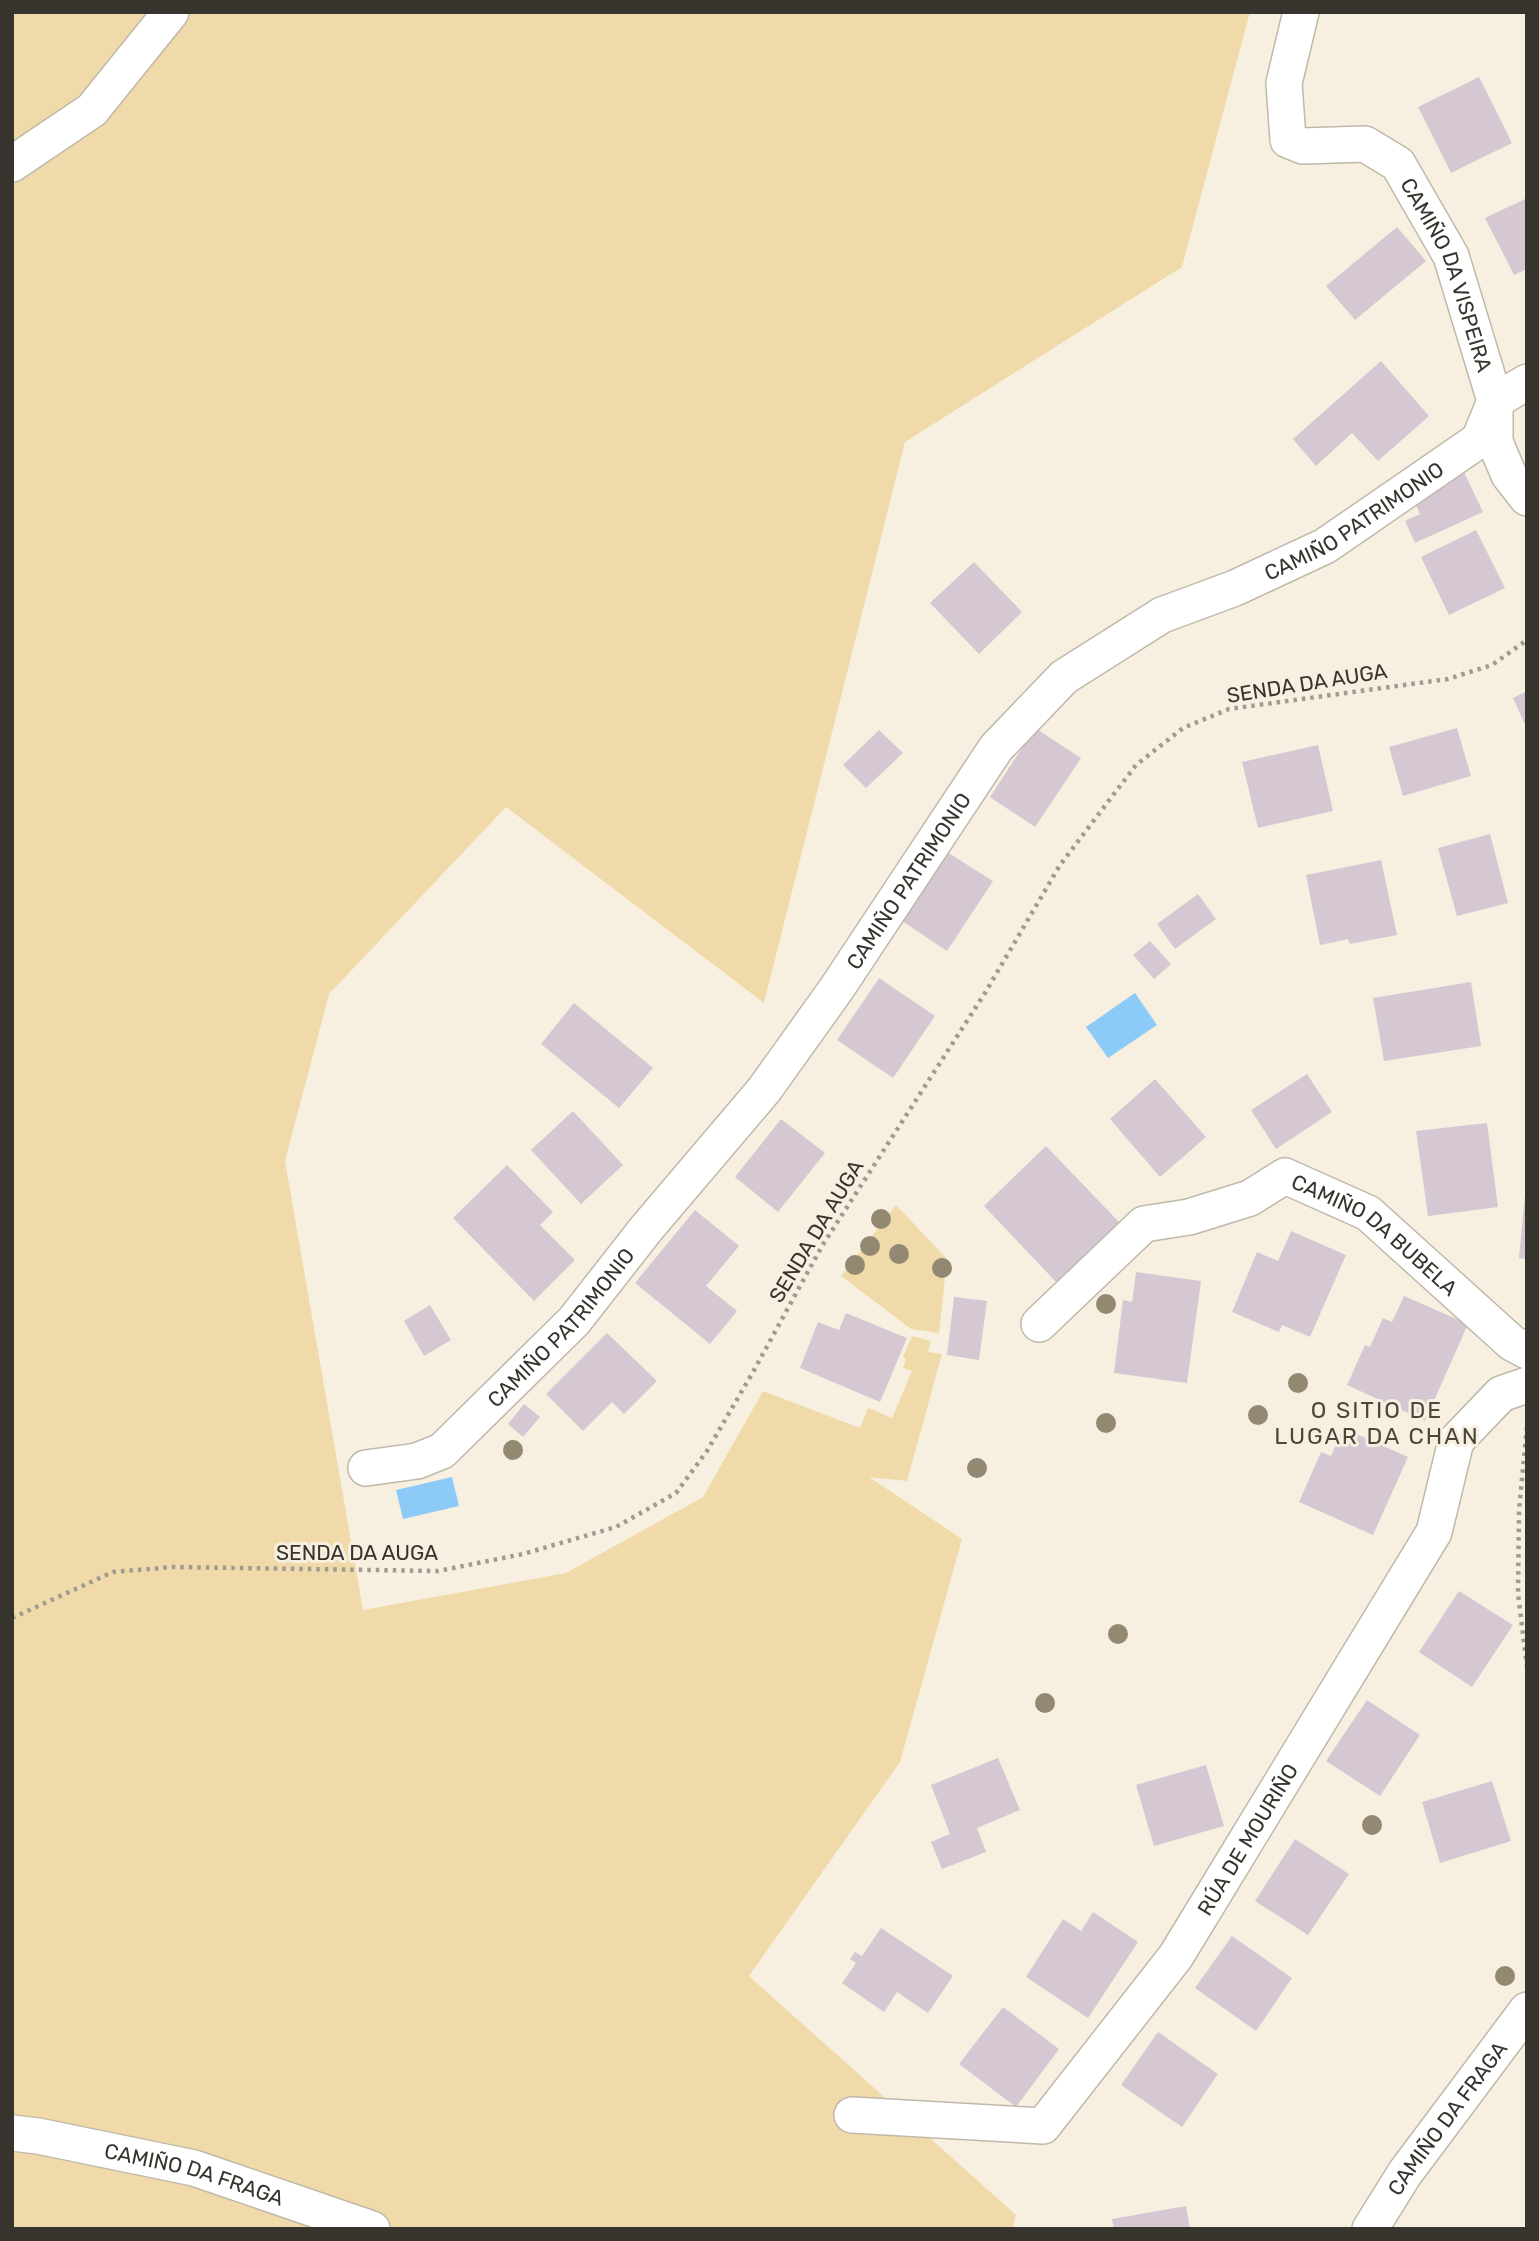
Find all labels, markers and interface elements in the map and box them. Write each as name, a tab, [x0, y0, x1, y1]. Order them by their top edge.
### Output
street label: CAMIÑO DA VISPEIRA	[1396, 173, 1498, 375]
street label: CAMIÑO PATRIMONIO	[1260, 456, 1448, 585]
street label: SENDA DA AUGA	[1225, 658, 1389, 708]
street label: CAMIÑO PATRIMONIO	[841, 788, 976, 974]
street label: SENDA DA AUGA	[764, 1155, 868, 1307]
street label: CAMIÑO DA BUBELA	[1288, 1168, 1463, 1300]
street label: CAMIÑO PATRIMONIO	[482, 1243, 639, 1412]
district label: O SITIO DE LUGAR DA CHAN	[1274, 1396, 1480, 1450]
street label: SENDA DA AUGA	[276, 1540, 438, 1565]
street label: RÚA DE MOURIÑO	[1191, 1759, 1303, 1920]
street label: CAMIÑO DA FRAGA	[1382, 2036, 1512, 2200]
street label: CAMIÑO DA FRAGA	[102, 2137, 287, 2210]

